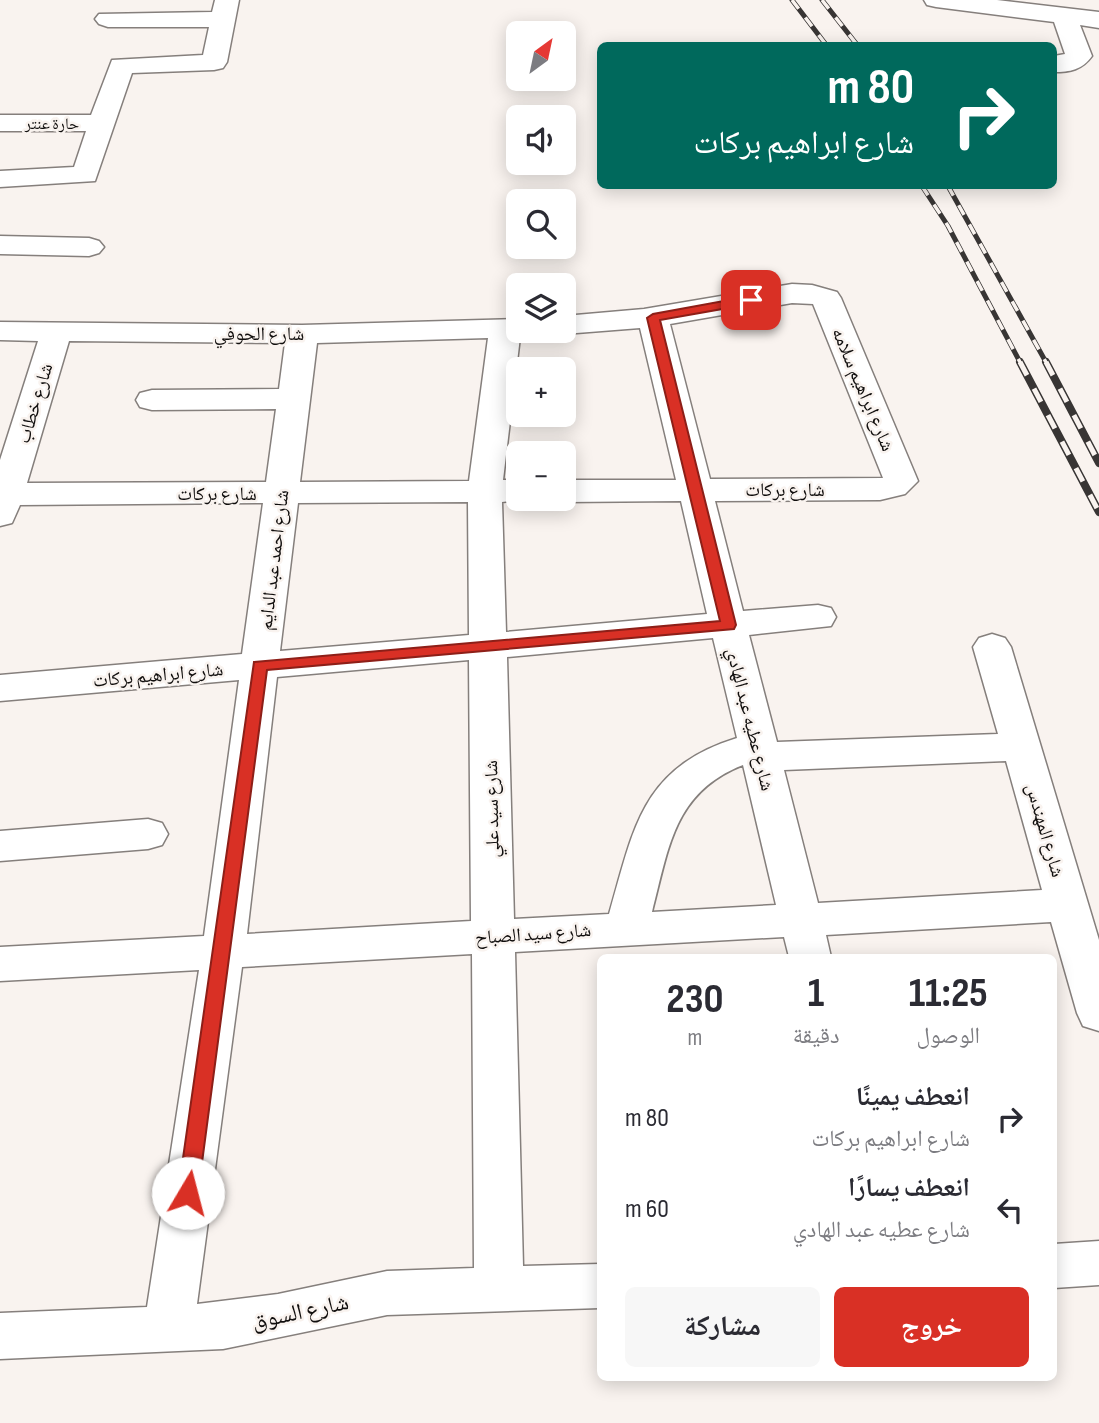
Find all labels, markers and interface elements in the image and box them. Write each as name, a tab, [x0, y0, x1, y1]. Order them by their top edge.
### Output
north arrow	[506, 21, 576, 91]
map controls	[506, 21, 576, 511]
text: 80 m	[827, 59, 914, 118]
icon: right	[938, 70, 1029, 161]
button: sound	[506, 105, 576, 175]
street label: حارة عنتر	[24, 115, 79, 134]
text: شارع ابراهيم بركات	[694, 124, 914, 163]
button: search	[506, 189, 576, 259]
pin	[721, 270, 781, 330]
button: layers	[506, 273, 576, 343]
icon: arrive	[732, 281, 770, 319]
street label: شارع الحوفي	[214, 323, 304, 349]
street label: شارع ابراهيم سلامه	[826, 324, 899, 455]
button: +	[506, 357, 576, 427]
street label: شارع خطاب	[12, 361, 59, 446]
button: −	[506, 441, 576, 511]
street label: شارع بركات	[745, 479, 825, 502]
street label: شارع بركات	[177, 483, 257, 506]
street label: شارع احمد عبد الدايم	[254, 489, 295, 632]
street label: شارع عطيه عبد الهادي	[718, 645, 778, 794]
street label: شارع ابراهيم بركات	[92, 658, 224, 693]
street label: شارع سيد علي	[480, 760, 508, 858]
street label: شارع المهندس	[1020, 781, 1069, 880]
street label: شارع سيد الصباح	[474, 919, 592, 950]
text: 1	[808, 968, 824, 1019]
text: 11:25	[909, 968, 988, 1019]
text: 230	[666, 974, 723, 1025]
text: دقيقة	[793, 1022, 839, 1050]
text: الوصول	[916, 1022, 980, 1050]
text: m	[687, 1024, 702, 1052]
text: انعطف يمينًا	[856, 1082, 970, 1113]
icon: right	[991, 1100, 1029, 1138]
text: 80 m	[625, 1103, 669, 1134]
text: شارع ابراهيم بركات	[812, 1125, 970, 1153]
position arrow	[151, 1156, 225, 1230]
text: انعطف يسارًا	[848, 1173, 970, 1204]
icon: left	[991, 1191, 1029, 1229]
text: 60 m	[625, 1194, 669, 1225]
text: شارع عطيه عبد الهادي	[793, 1216, 970, 1244]
button: مشاركة	[625, 1287, 820, 1367]
button: خروج	[834, 1287, 1029, 1367]
street label: شارع السوق	[249, 1288, 351, 1336]

